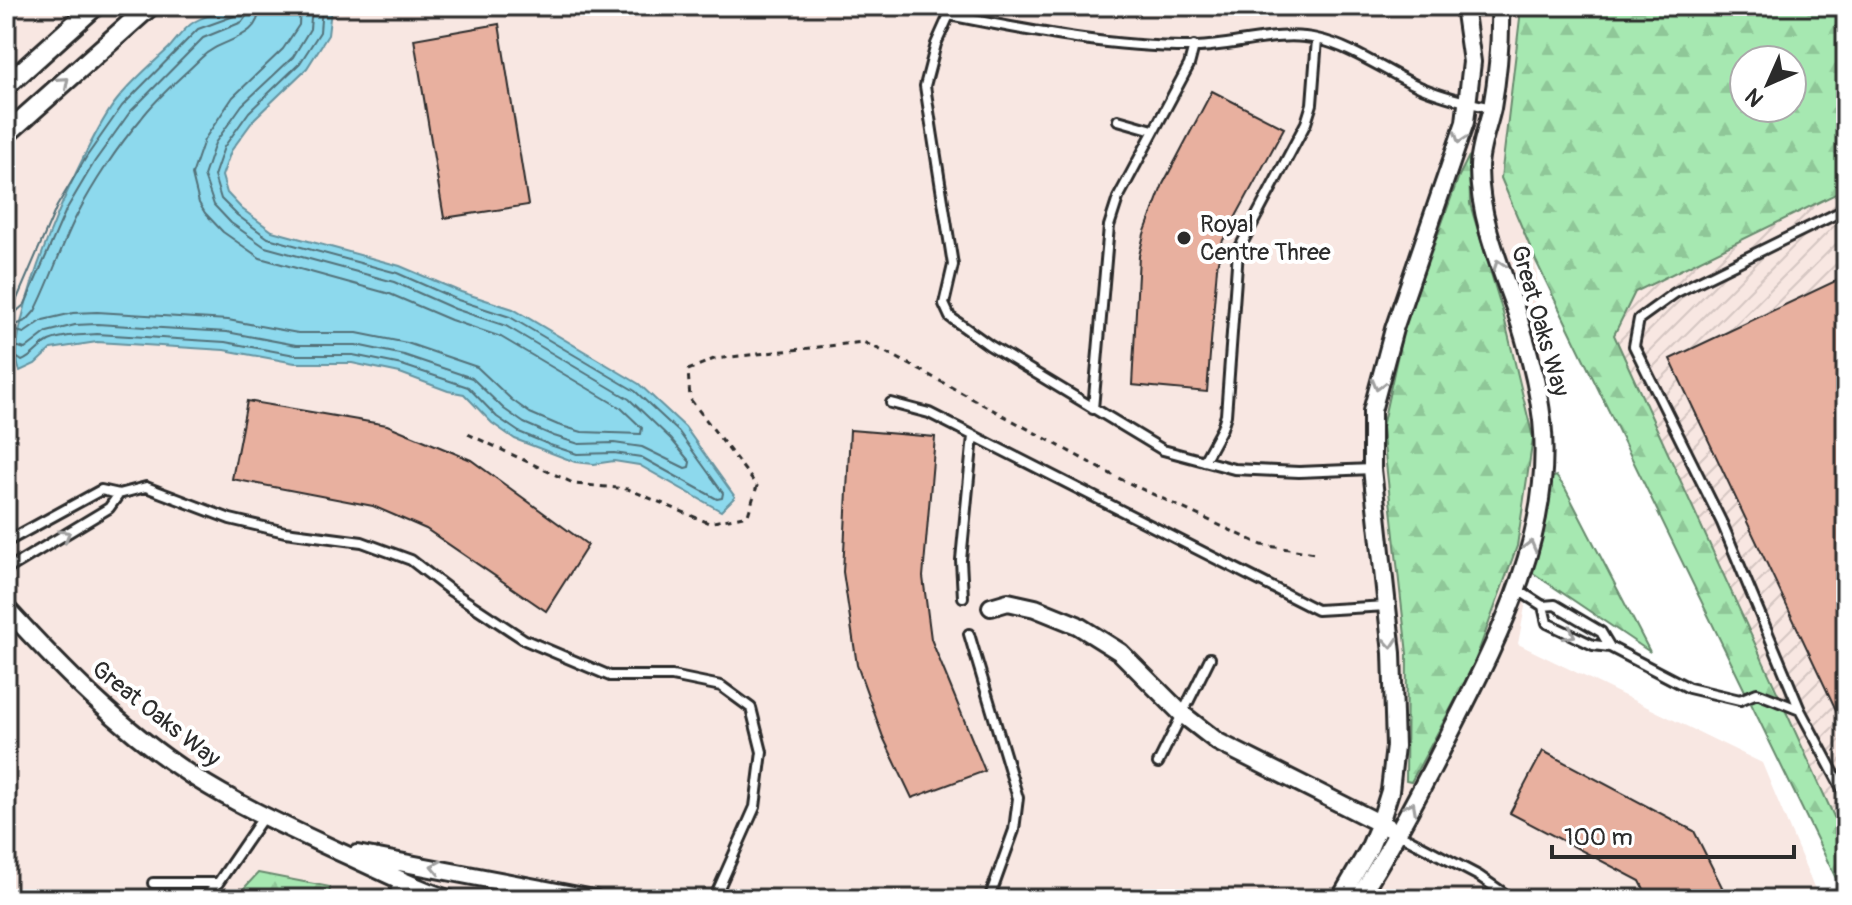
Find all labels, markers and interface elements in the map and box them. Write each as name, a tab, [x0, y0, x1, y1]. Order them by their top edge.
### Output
north arrow	[1728, 44, 1808, 124]
one-way arrow	[55, 77, 70, 92]
text: N	[1739, 82, 1770, 113]
one-way arrow	[1454, 130, 1470, 144]
place label: Royal Centre Three	[1200, 210, 1331, 267]
marker: Royal Centre Three	[1175, 229, 1193, 247]
street label: Great Oaks Way	[1505, 242, 1575, 400]
one-way arrow	[1492, 259, 1509, 273]
one-way arrow	[1370, 377, 1387, 391]
one-way arrow	[56, 530, 71, 545]
one-way arrow	[1520, 539, 1537, 553]
one-way arrow	[1561, 624, 1576, 640]
one-way arrow	[1382, 637, 1399, 650]
street label: Great Oaks Way	[86, 655, 226, 773]
one-way arrow	[1401, 801, 1416, 816]
scale bar	[1552, 809, 1794, 859]
text: 100 m	[1564, 823, 1633, 852]
one-way arrow	[429, 859, 443, 876]

